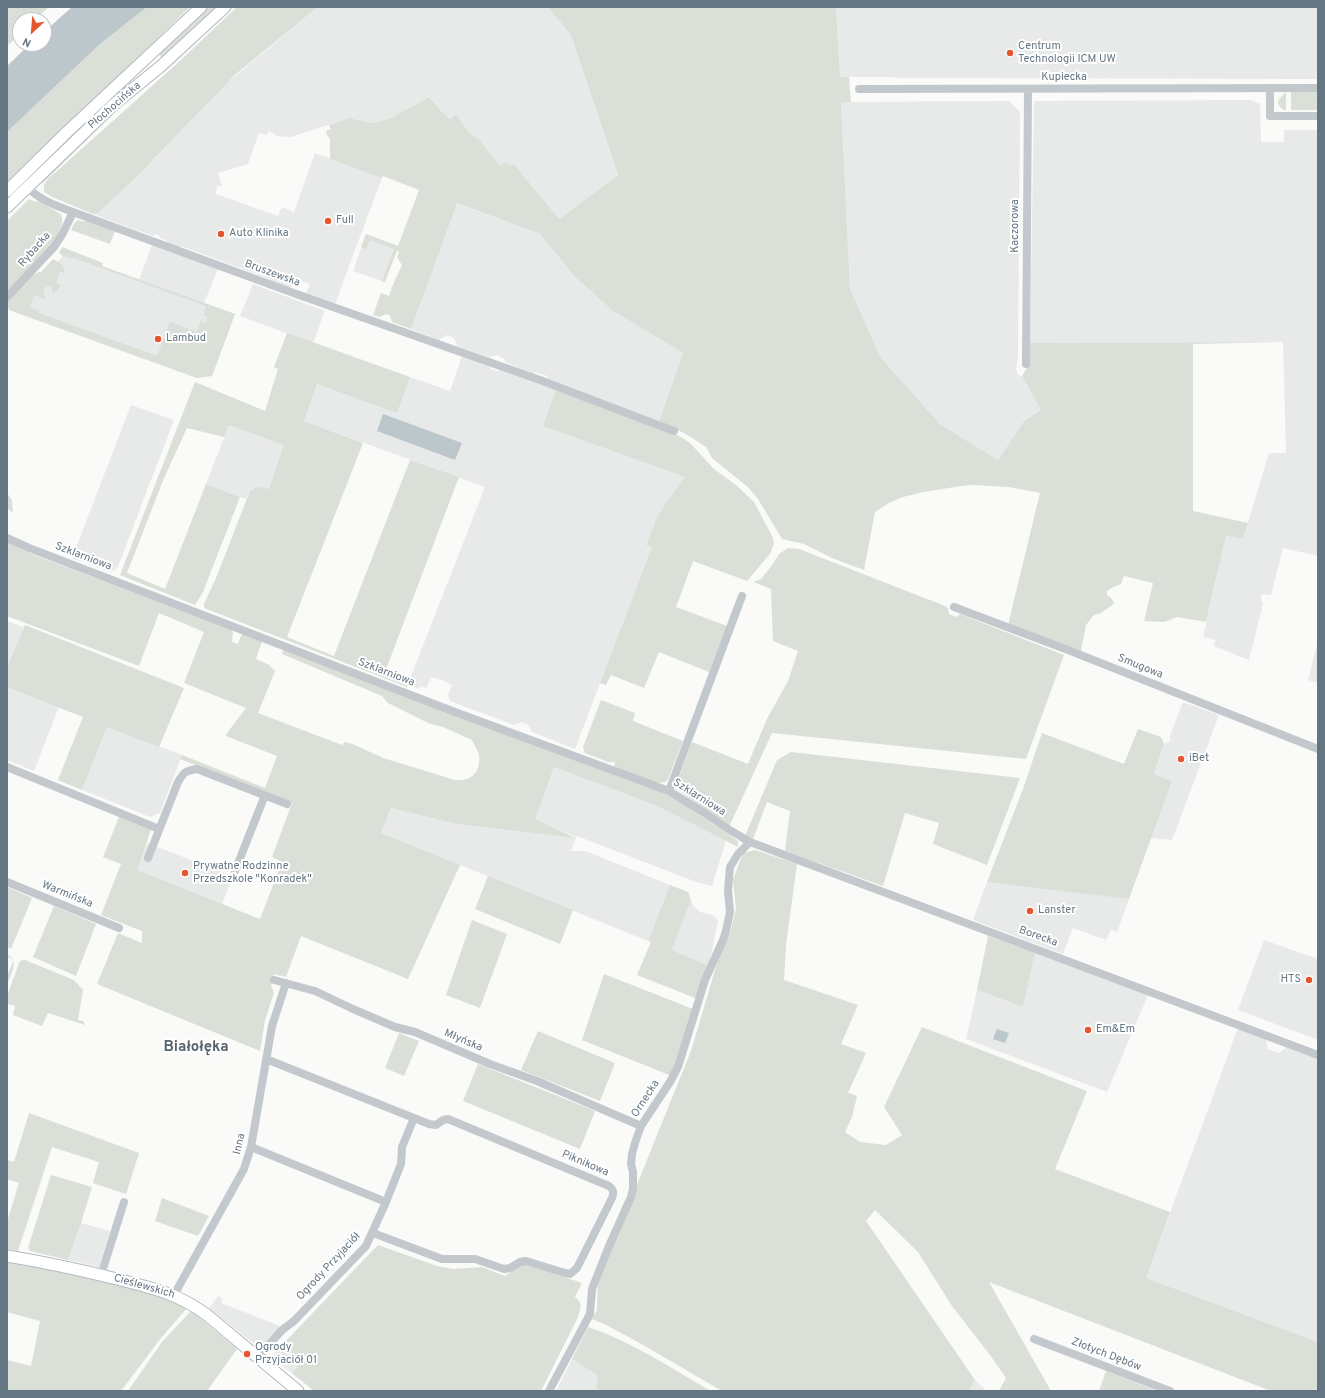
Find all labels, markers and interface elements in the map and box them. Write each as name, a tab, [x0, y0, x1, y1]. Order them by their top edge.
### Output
north arrow	[12, 12, 52, 52]
text: N	[21, 34, 34, 50]
place label: Centrum Technologii ICM UW	[1018, 40, 1116, 66]
marker: Centrum Technologii ICM UW	[1005, 48, 1015, 58]
street label: Kupiecka	[1041, 71, 1087, 85]
street label: Płochocińska	[86, 80, 144, 132]
street label: Kaczorowa	[1009, 199, 1023, 253]
place label: Full	[336, 214, 354, 228]
marker: Full	[323, 216, 333, 226]
place label: Auto Klinika	[229, 227, 289, 241]
marker: Auto Klinika	[216, 229, 226, 239]
street label: Rybacka	[16, 230, 54, 270]
street label: Bruszewska	[242, 258, 302, 290]
place label: Lambud	[166, 332, 206, 346]
marker: Lambud	[153, 334, 163, 344]
street label: Szklarniowa	[53, 540, 113, 574]
street label: Smugowa	[1115, 652, 1165, 682]
street label: Szklarniowa	[356, 656, 416, 690]
place label: iBet	[1189, 752, 1209, 766]
marker: iBet	[1176, 754, 1186, 764]
street label: Szklarniowa	[670, 777, 728, 819]
place label: Prywatne Rodzinne Przedszkole "Konradek"	[193, 860, 312, 886]
marker: Prywatne Rodzinne Przedszkole "Konradek"	[180, 868, 190, 878]
street label: Warmińska	[40, 879, 94, 911]
place label: Lanster	[1038, 904, 1076, 918]
marker: Lanster	[1025, 906, 1035, 916]
street label: Borecka	[1017, 924, 1059, 950]
place label: HTS	[1280, 973, 1301, 987]
marker: HTS	[1304, 975, 1314, 985]
place label: Em&Em	[1096, 1023, 1135, 1037]
marker: Em&Em	[1083, 1025, 1093, 1035]
street label: Młyńska	[442, 1027, 484, 1055]
district label: Białołęka	[163, 1039, 229, 1057]
street label: Ornecka	[629, 1078, 663, 1120]
street label: Inna	[231, 1132, 249, 1156]
street label: Piknikowa	[560, 1148, 610, 1180]
street label: Ogrody Przyjaciół	[294, 1230, 364, 1304]
street label: Cieślewskich	[112, 1272, 176, 1302]
street label: Złotych Dębów	[1069, 1336, 1143, 1374]
place label: Ogrody Przyjaciół 01	[255, 1341, 317, 1367]
marker: Ogrody Przyjaciół 01	[242, 1349, 252, 1359]

